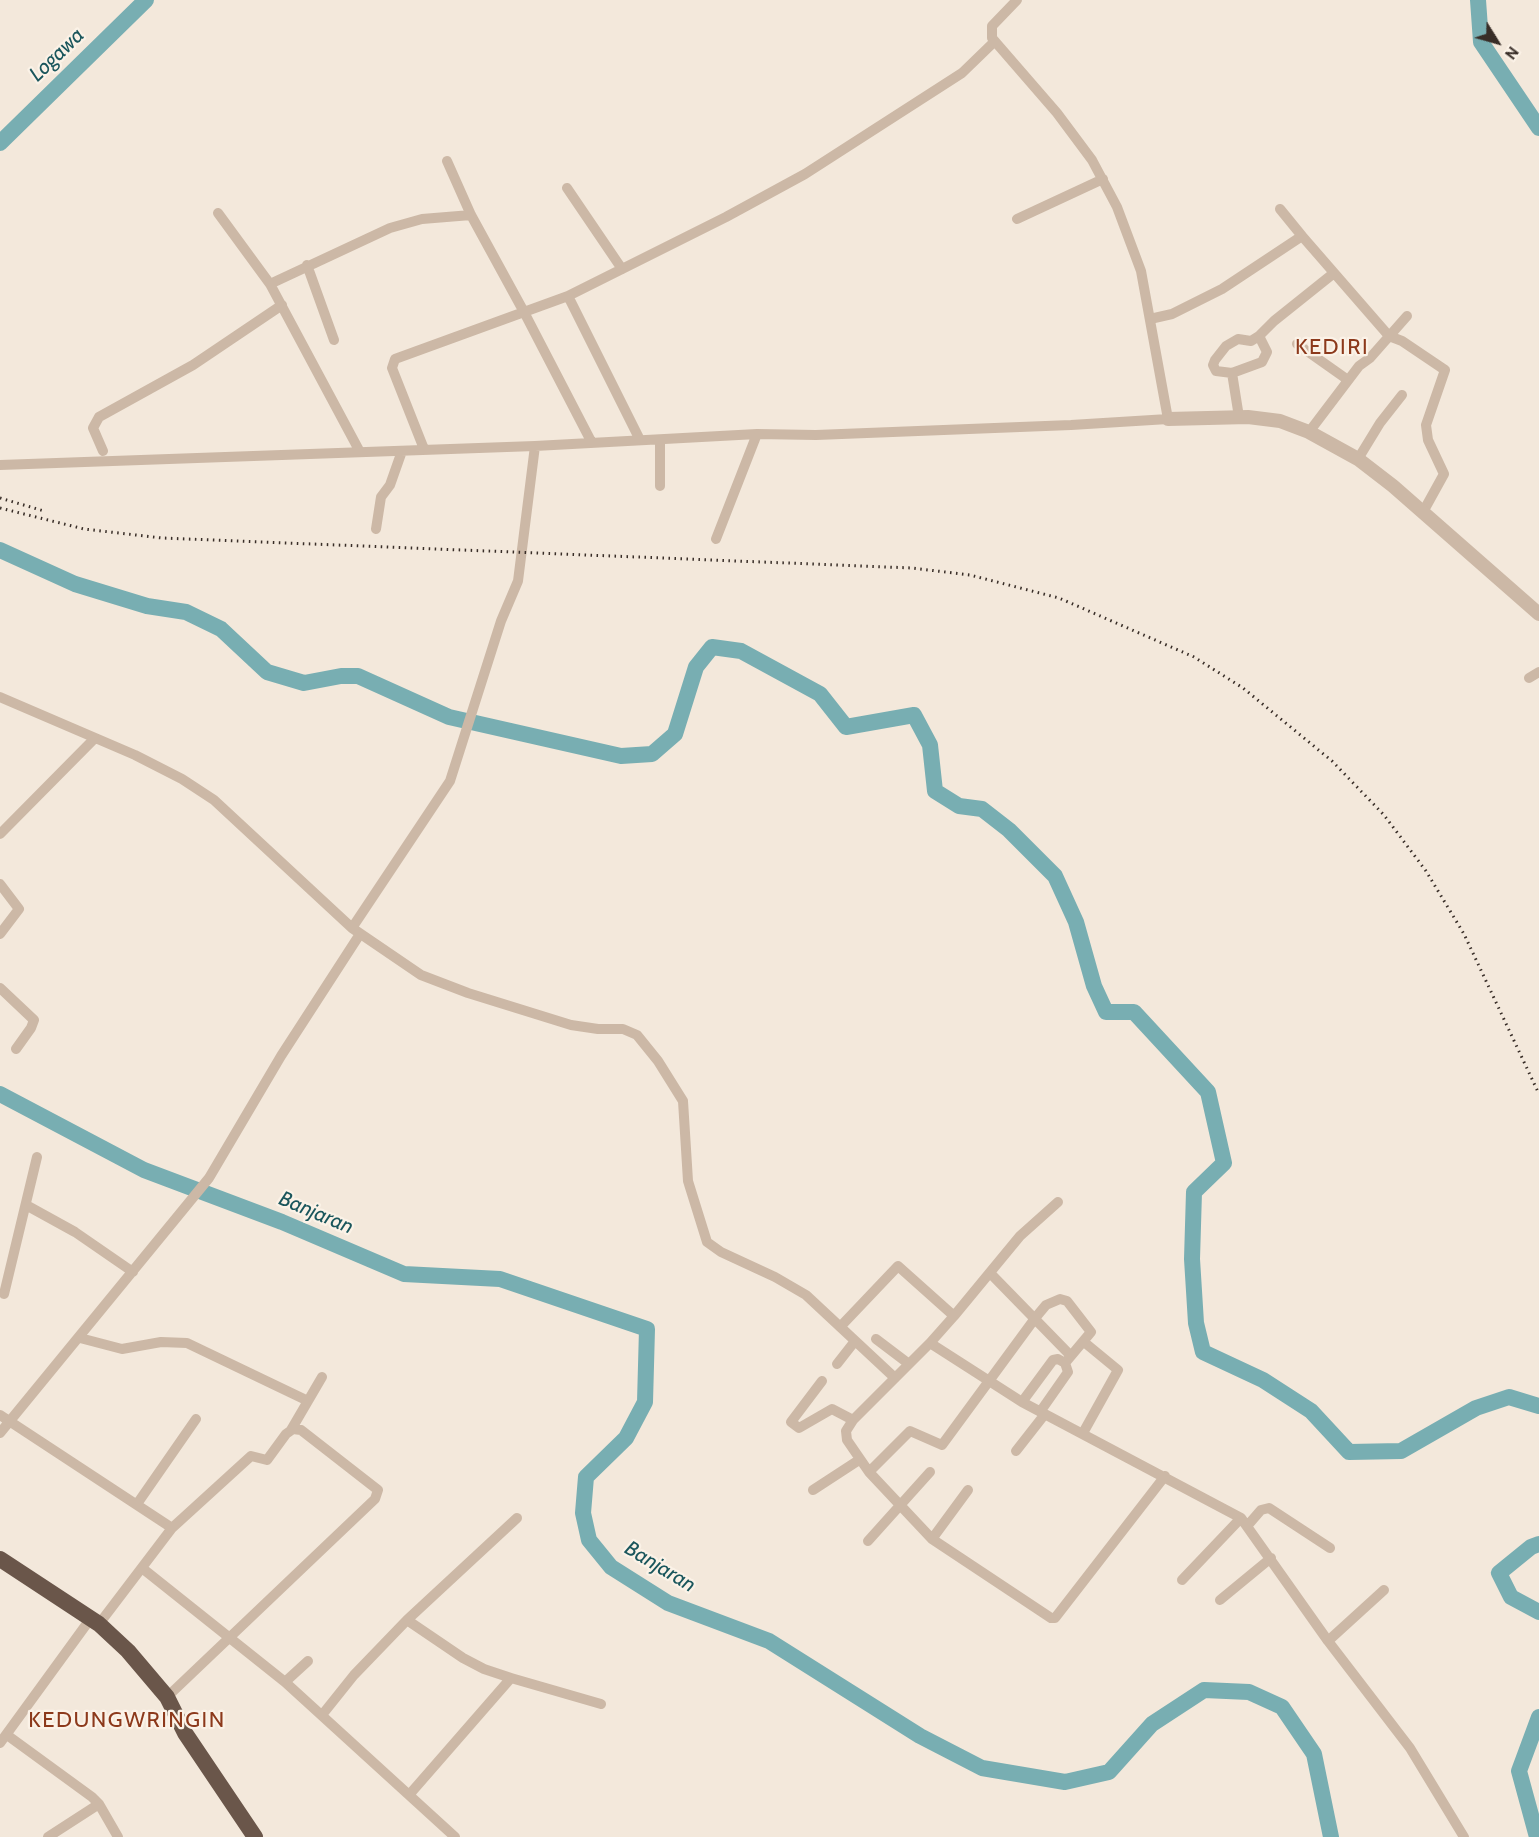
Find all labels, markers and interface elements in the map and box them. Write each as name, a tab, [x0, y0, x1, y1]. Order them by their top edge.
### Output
north arrow	[1467, 12, 1527, 72]
water label: Logawa	[24, 23, 90, 87]
text: N	[1501, 43, 1523, 63]
district label: KEDIRI	[1295, 335, 1369, 361]
water label: Banjaran	[275, 1186, 357, 1240]
water label: Banjaran	[620, 1536, 700, 1598]
district label: KEDUNGWRINGIN	[28, 1708, 226, 1734]

